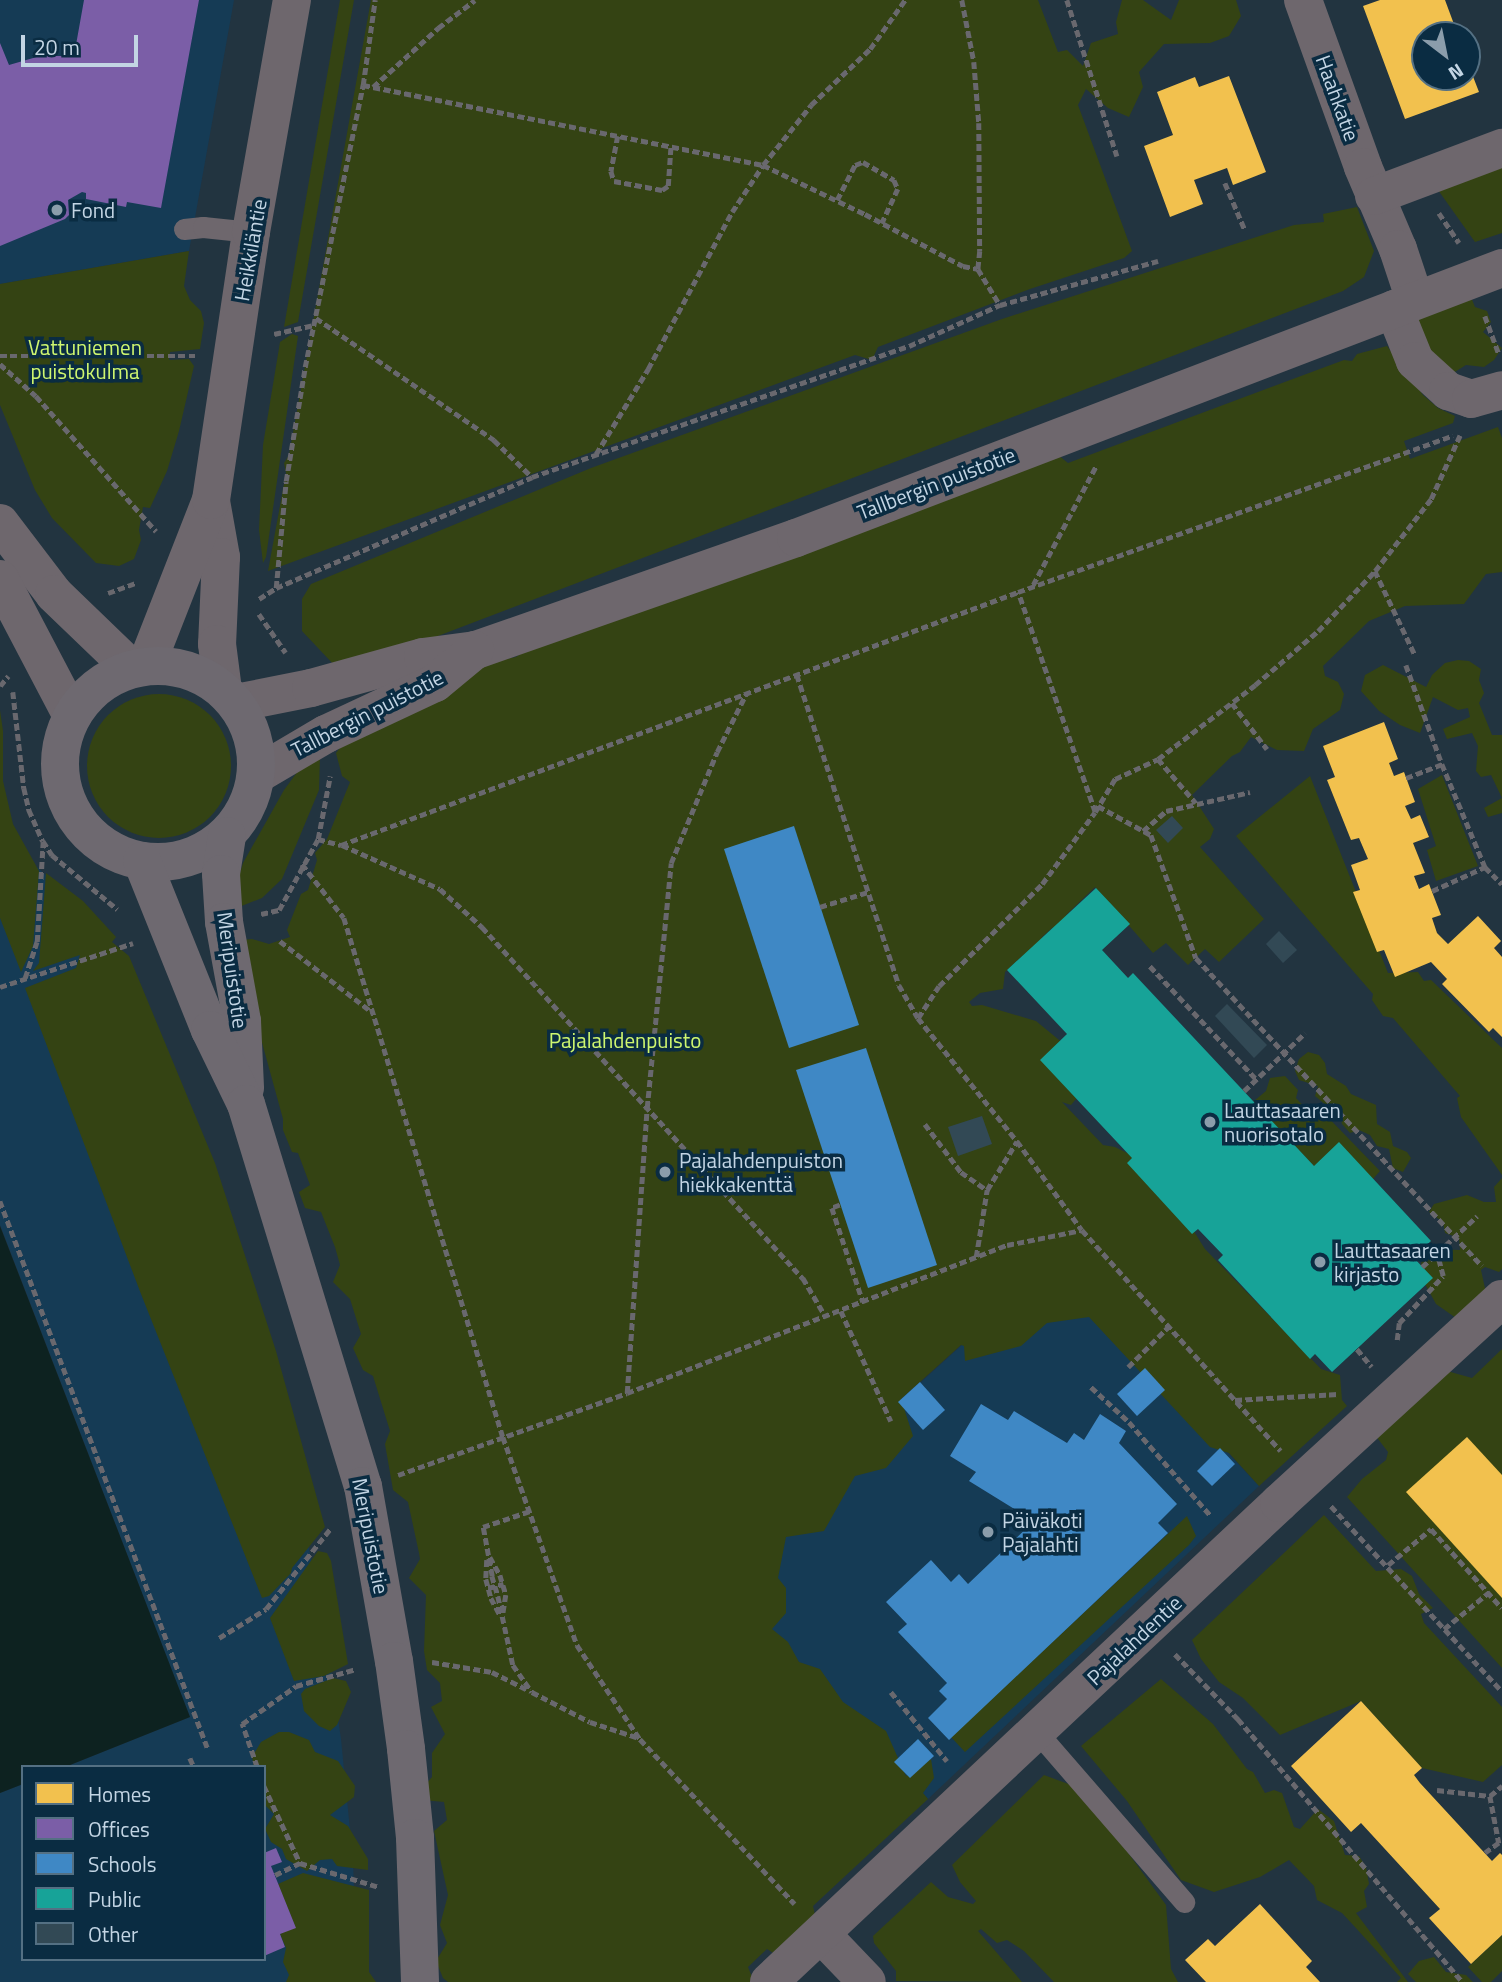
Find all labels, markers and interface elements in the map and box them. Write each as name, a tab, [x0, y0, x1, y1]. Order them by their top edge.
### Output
scale bar	[24, 21, 142, 65]
north arrow	[1411, 21, 1481, 91]
text: 20 m	[34, 31, 80, 63]
street label: Haahkatie	[1311, 52, 1365, 144]
text: N	[1443, 57, 1470, 88]
place label: Fond	[71, 197, 115, 223]
street label: Heikkiläntie	[229, 197, 271, 303]
marker: Fond	[49, 202, 65, 218]
park label: Vattuniemen puistokulma	[28, 334, 142, 384]
street label: Tallbergin puistotie	[854, 441, 1018, 525]
street label: Tallbergin puistotie	[287, 664, 447, 762]
street label: Meripuistotie	[212, 910, 254, 1030]
park label: Pajalahdenpuisto	[549, 1027, 701, 1053]
place label: Lauttasaaren nuorisotalo	[1224, 1097, 1341, 1147]
marker: Lauttasaaren nuorisotalo	[1202, 1114, 1218, 1130]
place label: Pajalahdenpuiston hiekkakenttä	[679, 1147, 843, 1197]
marker: Pajalahdenpuiston hiekkakenttä	[657, 1164, 673, 1180]
place label: Lauttasaaren kirjasto	[1334, 1237, 1451, 1287]
marker: Lauttasaaren kirjasto	[1312, 1254, 1328, 1270]
street label: Meripuistotie	[347, 1476, 395, 1596]
place label: Päiväkoti Pajalahti	[1002, 1507, 1083, 1557]
marker: Päiväkoti Pajalahti	[980, 1524, 996, 1540]
street label: Pajalahdentie	[1081, 1590, 1187, 1690]
legend	[21, 1765, 266, 1961]
text: Homes	[88, 1778, 151, 1810]
text: Offices	[88, 1813, 150, 1845]
text: Schools	[88, 1848, 157, 1880]
text: Public	[88, 1883, 141, 1915]
text: Other	[88, 1918, 138, 1950]

